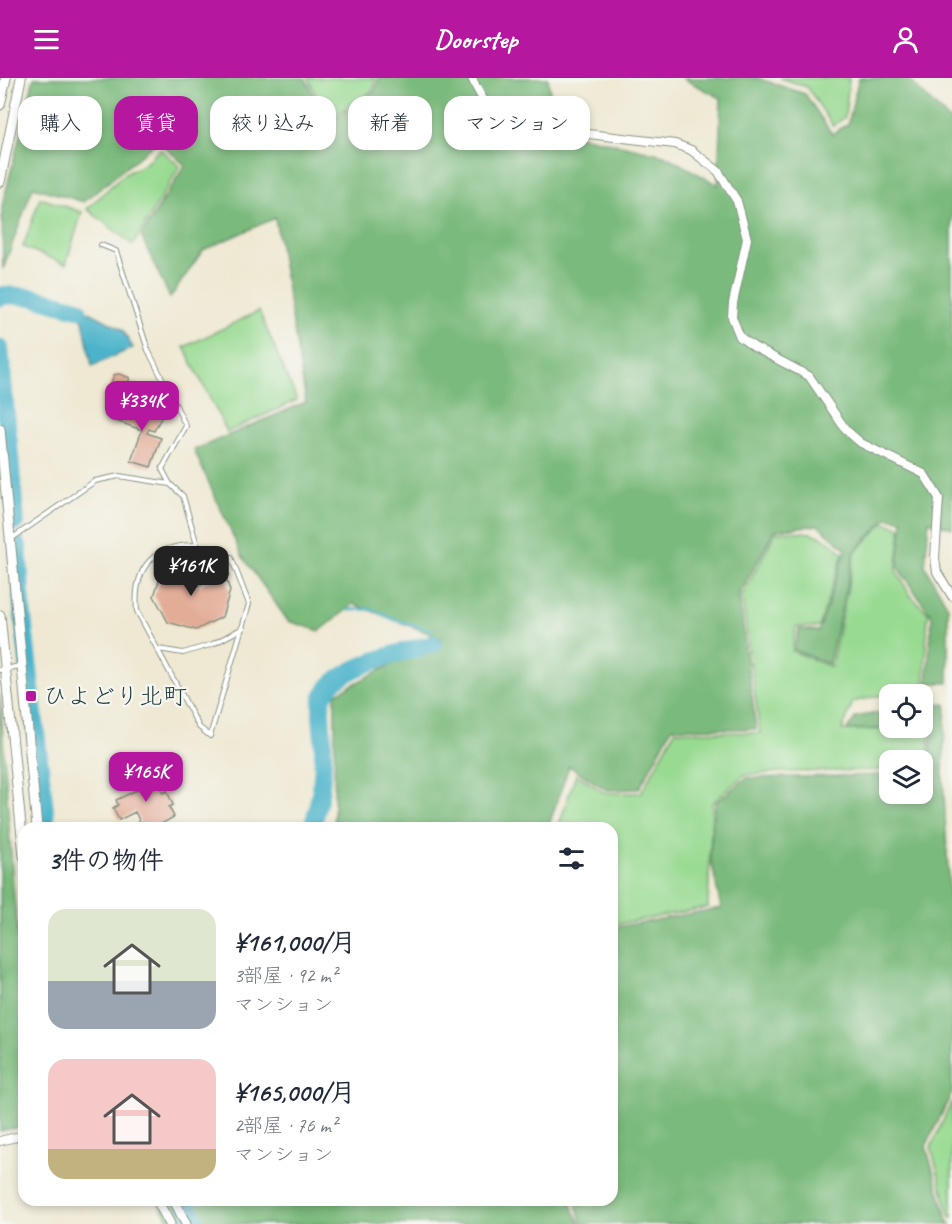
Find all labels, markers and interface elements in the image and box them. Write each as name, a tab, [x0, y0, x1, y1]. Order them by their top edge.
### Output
text: Doorstep	[435, 22, 518, 56]
icon: menu	[30, 23, 63, 56]
icon: person	[889, 23, 922, 56]
chip: 購入	[18, 96, 102, 150]
chip: 賃貸	[114, 96, 198, 150]
chip: 絞り込み	[210, 96, 336, 150]
chip: 新着	[348, 96, 432, 150]
chip: マンション	[444, 96, 590, 150]
pin: ¥334K	[100, 381, 184, 432]
text: ¥334K	[119, 388, 165, 413]
pin: ¥161K	[149, 546, 233, 597]
text: ¥161K	[168, 553, 214, 578]
place label: ひよどり北町	[43, 681, 187, 711]
map controls	[879, 684, 933, 804]
button: locate	[879, 684, 933, 738]
marker: ひよどり北町	[24, 689, 38, 703]
button: layers	[879, 750, 933, 804]
pin: ¥165K	[104, 752, 188, 803]
text: ¥165K	[123, 759, 169, 784]
icon: filters	[555, 842, 588, 875]
text: 3件の物件	[48, 844, 164, 877]
text: ¥161,000/月	[234, 926, 356, 959]
icon: home	[96, 933, 168, 1005]
text: 3部屋 · 92 m²	[234, 963, 337, 988]
text: マンション	[234, 992, 333, 1017]
text: ¥165,000/月	[234, 1076, 356, 1109]
icon: home	[96, 1083, 168, 1155]
text: 2部屋 · 76 m²	[234, 1113, 337, 1138]
text: マンション	[234, 1142, 333, 1167]

